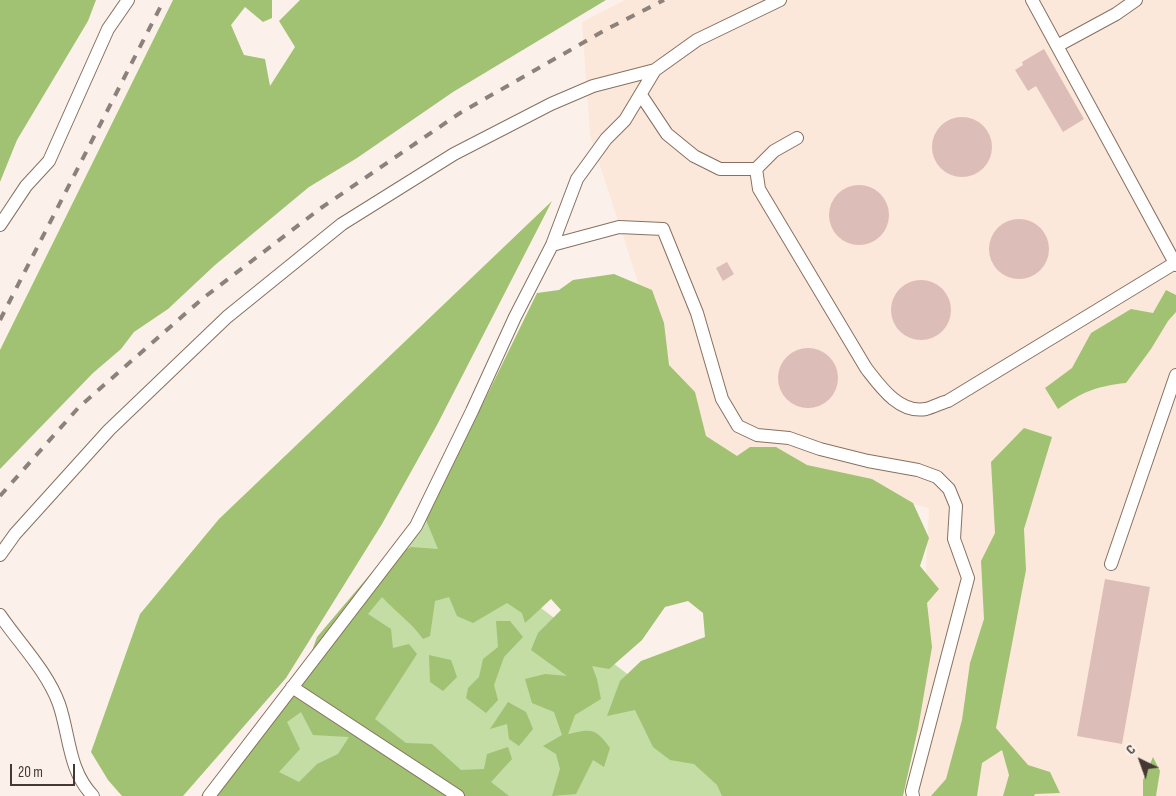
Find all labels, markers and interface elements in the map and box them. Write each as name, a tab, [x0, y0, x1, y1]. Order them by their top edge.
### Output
north arrow	[1116, 736, 1166, 786]
text: С	[1122, 741, 1139, 758]
scale bar	[12, 754, 78, 786]
text: 20 m	[18, 763, 43, 782]

